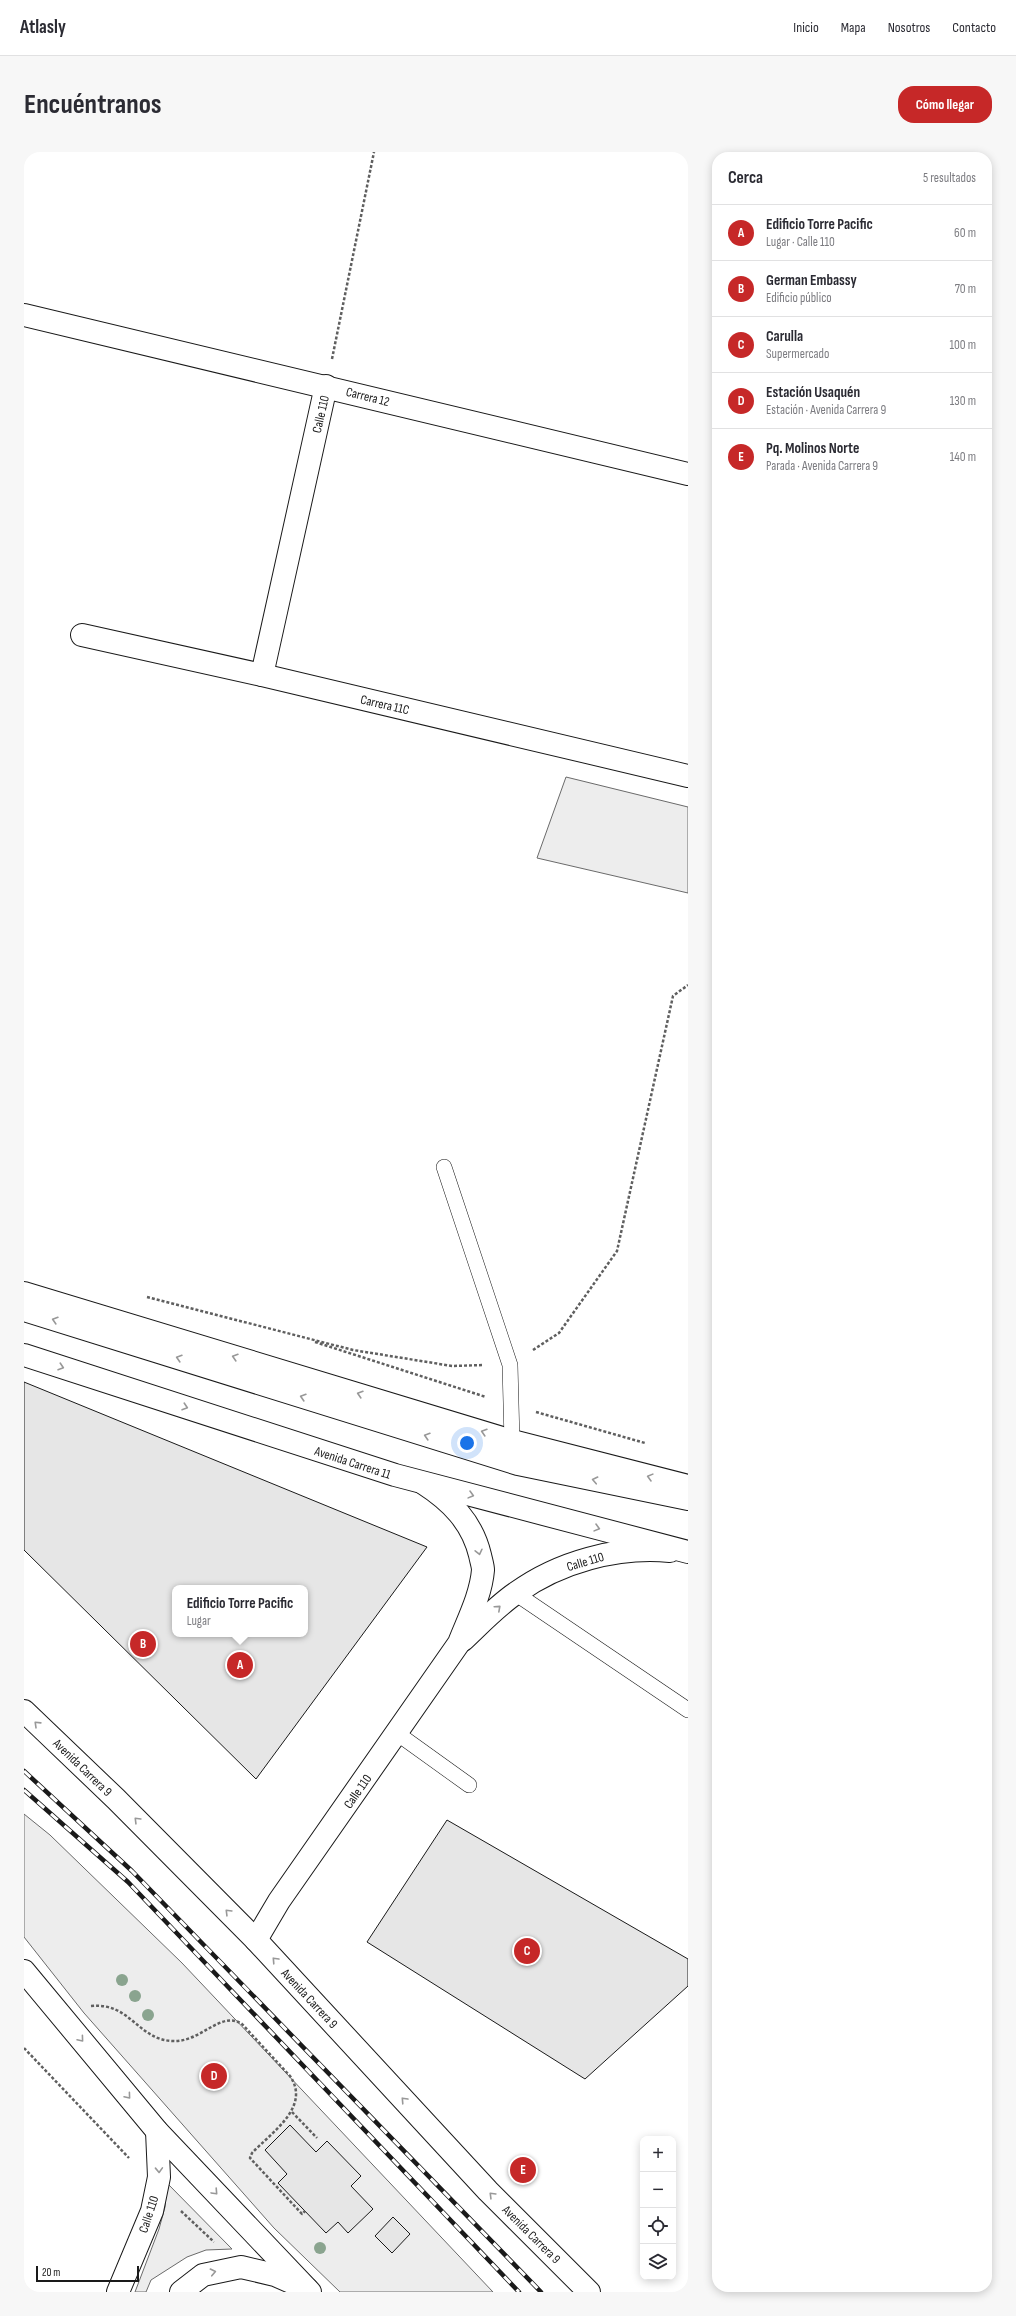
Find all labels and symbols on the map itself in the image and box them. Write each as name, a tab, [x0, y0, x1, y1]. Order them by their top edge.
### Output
street label: Carrera 12	[344, 384, 391, 410]
street label: Calle 110	[309, 394, 333, 435]
street label: Carrera 11C	[359, 692, 411, 718]
one-way arrow	[52, 1316, 59, 1325]
one-way arrow	[232, 1353, 239, 1362]
one-way arrow	[176, 1354, 183, 1363]
one-way arrow	[57, 1362, 64, 1371]
one-way arrow	[356, 1390, 363, 1399]
one-way arrow	[300, 1393, 307, 1402]
one-way arrow	[181, 1402, 188, 1411]
one-way arrow	[481, 1428, 488, 1437]
one-way arrow	[424, 1432, 431, 1441]
your location	[457, 1433, 477, 1453]
street label: Avenida Carrera 11	[312, 1443, 393, 1483]
one-way arrow	[647, 1473, 653, 1481]
one-way arrow	[592, 1476, 598, 1485]
one-way arrow	[467, 1490, 474, 1499]
one-way arrow	[593, 1523, 600, 1532]
one-way arrow	[474, 1549, 482, 1555]
street label: Calle 110	[565, 1549, 606, 1575]
one-way arrow	[494, 1605, 501, 1612]
pin: B	[130, 1629, 156, 1659]
pin: A	[227, 1650, 253, 1680]
one-way arrow	[34, 1721, 42, 1729]
street label: Avenida Carrera 9	[49, 1735, 115, 1800]
street label: Calle 110	[340, 1771, 375, 1812]
one-way arrow	[134, 1817, 142, 1825]
one-way arrow	[225, 1909, 233, 1917]
pin: C	[514, 1936, 540, 1966]
one-way arrow	[272, 1957, 280, 1965]
street label: Avenida Carrera 9	[277, 1965, 341, 2032]
one-way arrow	[76, 2035, 83, 2042]
pin: D	[201, 2061, 227, 2091]
one-way arrow	[123, 2091, 130, 2098]
one-way arrow	[401, 2097, 408, 2104]
pin: E	[510, 2155, 536, 2185]
one-way arrow	[155, 2167, 163, 2173]
one-way arrow	[210, 2187, 218, 2195]
one-way arrow	[489, 2192, 497, 2200]
street label: Calle 110	[135, 2194, 163, 2235]
street label: Avenida Carrera 9	[498, 2201, 564, 2267]
scale bar	[36, 2264, 139, 2283]
one-way arrow	[210, 2269, 217, 2277]

